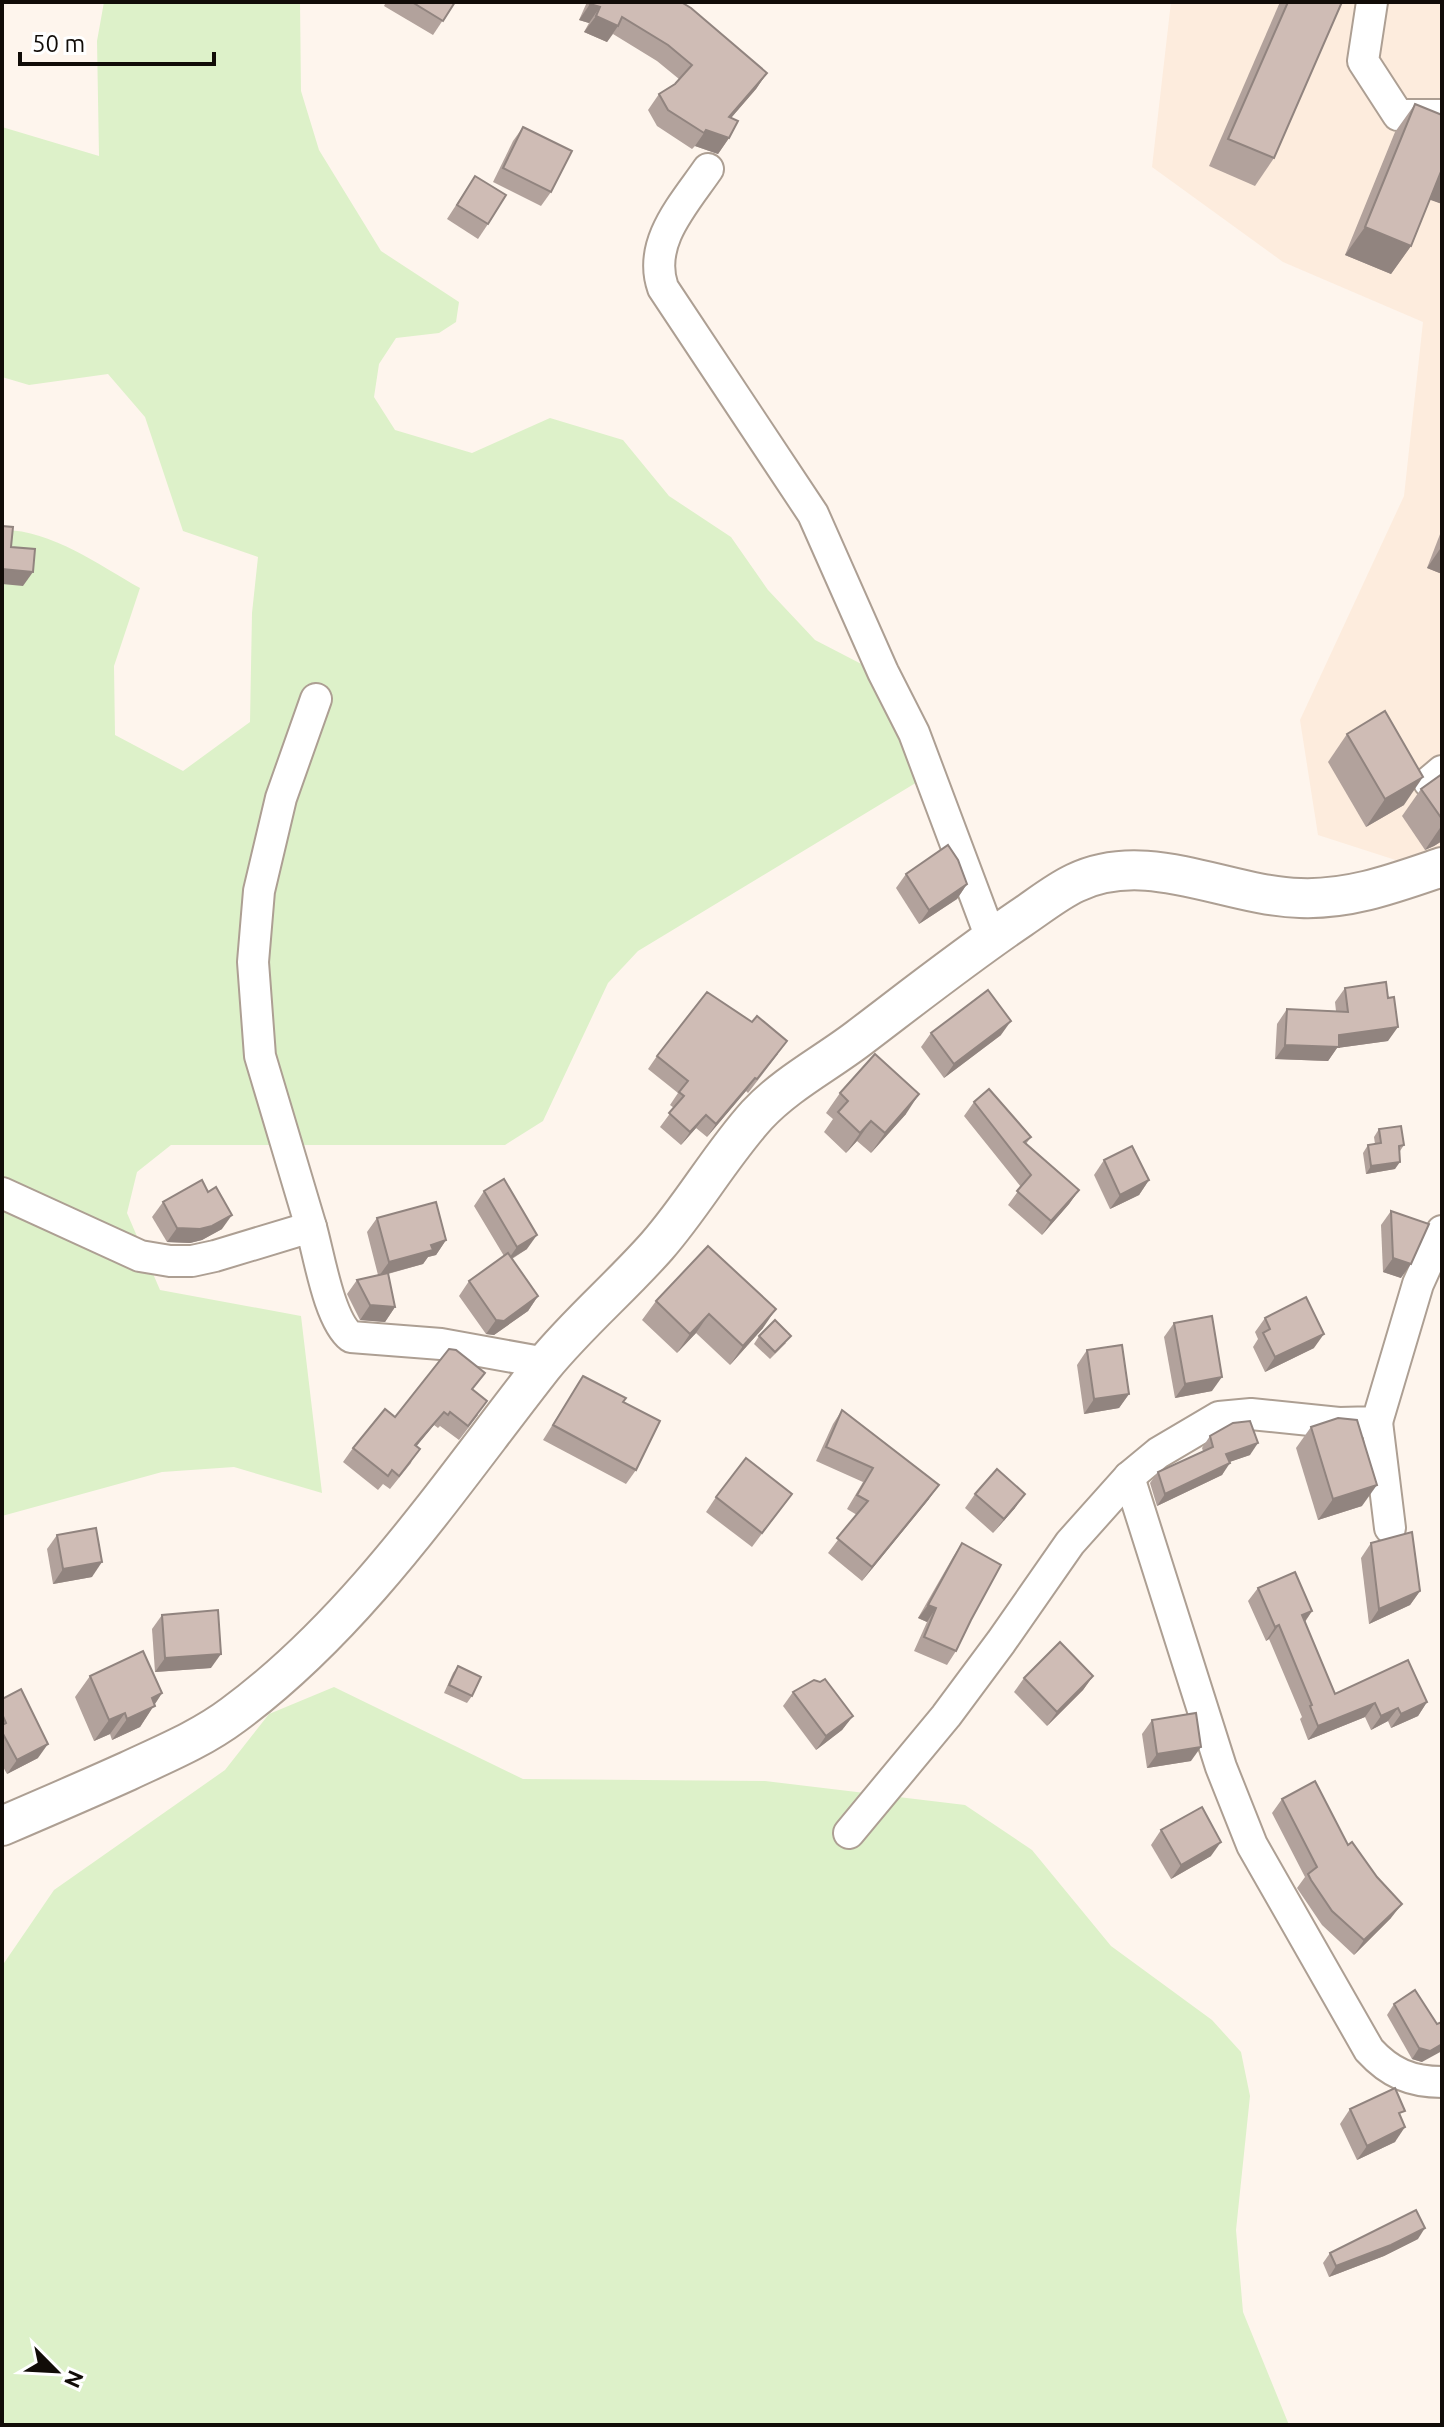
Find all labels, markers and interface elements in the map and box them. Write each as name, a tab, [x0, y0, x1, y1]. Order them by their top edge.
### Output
scale bar	[20, 16, 214, 66]
text: 50 m	[32, 30, 85, 57]
north arrow	[16, 2331, 96, 2411]
text: N	[60, 2367, 89, 2392]

